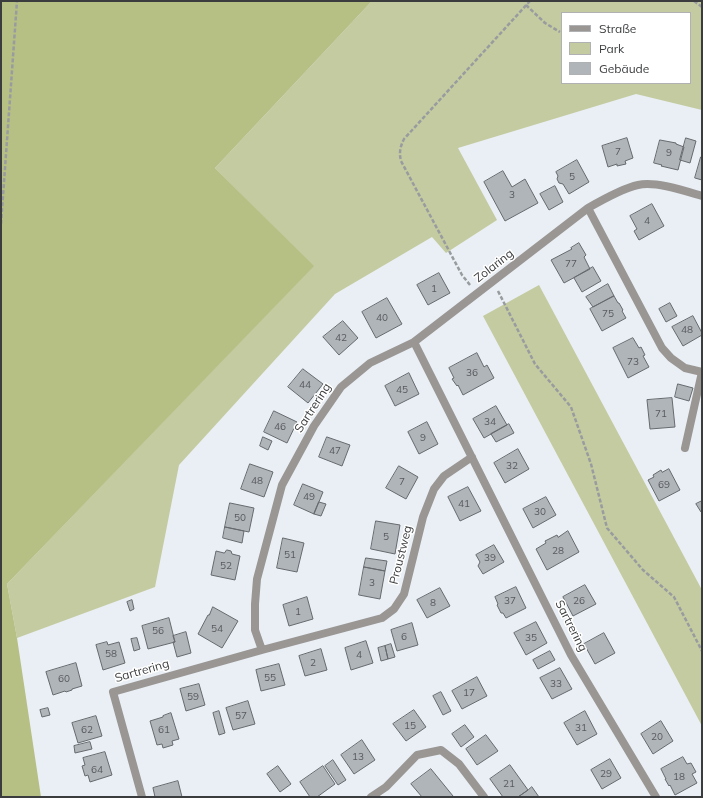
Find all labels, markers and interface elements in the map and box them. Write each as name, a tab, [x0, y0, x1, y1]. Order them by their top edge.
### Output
legend	[561, 12, 691, 84]
text: Straße	[599, 21, 636, 36]
text: Park	[599, 41, 624, 56]
text: Gebäude	[599, 61, 649, 76]
house number: 7	[615, 146, 621, 158]
house number: 9	[666, 147, 672, 159]
house number: 5	[569, 171, 575, 183]
house number: 3	[509, 189, 515, 201]
house number: 4	[644, 215, 650, 227]
street label: Zolaring	[472, 246, 516, 286]
house number: 77	[565, 258, 577, 270]
house number: 1	[431, 283, 437, 295]
house number: 75	[602, 308, 614, 320]
house number: 40	[376, 312, 388, 324]
house number: 48	[681, 324, 693, 336]
house number: 42	[335, 332, 347, 344]
house number: 73	[627, 356, 639, 368]
house number: 36	[466, 367, 478, 379]
house number: 44	[299, 379, 311, 391]
street label: Sartrering	[292, 381, 334, 435]
house number: 45	[396, 384, 408, 396]
house number: 71	[655, 408, 667, 420]
house number: 34	[484, 416, 496, 428]
house number: 46	[274, 421, 286, 433]
house number: 9	[420, 432, 426, 444]
house number: 47	[329, 445, 341, 457]
house number: 32	[506, 460, 518, 472]
house number: 48	[251, 475, 263, 487]
house number: 7	[399, 476, 405, 488]
house number: 69	[658, 479, 670, 491]
house number: 49	[303, 491, 315, 503]
house number: 41	[458, 498, 470, 510]
house number: 30	[534, 506, 546, 518]
house number: 50	[234, 512, 246, 524]
street label: Proustweg	[387, 524, 415, 586]
house number: 5	[383, 531, 389, 543]
house number: 28	[552, 545, 564, 557]
house number: 51	[284, 549, 296, 561]
house number: 39	[484, 552, 496, 564]
house number: 52	[220, 560, 232, 572]
house number: 3	[369, 577, 375, 589]
house number: 37	[504, 595, 516, 607]
house number: 26	[573, 595, 585, 607]
house number: 8	[430, 597, 436, 609]
street label: Sartrering	[552, 598, 590, 654]
house number: 1	[295, 606, 301, 618]
house number: 54	[211, 623, 223, 635]
house number: 56	[152, 625, 164, 637]
house number: 6	[401, 631, 407, 643]
house number: 35	[525, 632, 537, 644]
house number: 58	[105, 648, 117, 660]
house number: 4	[356, 649, 362, 661]
street label: Sartrering	[113, 656, 171, 686]
house number: 2	[310, 657, 316, 669]
house number: 55	[264, 672, 276, 684]
house number: 60	[58, 673, 70, 685]
house number: 33	[550, 678, 562, 690]
house number: 17	[463, 687, 475, 699]
house number: 59	[187, 691, 199, 703]
house number: 57	[235, 710, 247, 722]
house number: 15	[404, 720, 416, 732]
house number: 31	[575, 722, 587, 734]
house number: 62	[81, 724, 93, 736]
house number: 61	[158, 724, 170, 736]
house number: 20	[651, 731, 663, 743]
house number: 13	[352, 751, 364, 763]
house number: 64	[91, 764, 103, 776]
house number: 29	[600, 768, 612, 780]
house number: 18	[673, 771, 685, 783]
house number: 21	[503, 778, 515, 790]

